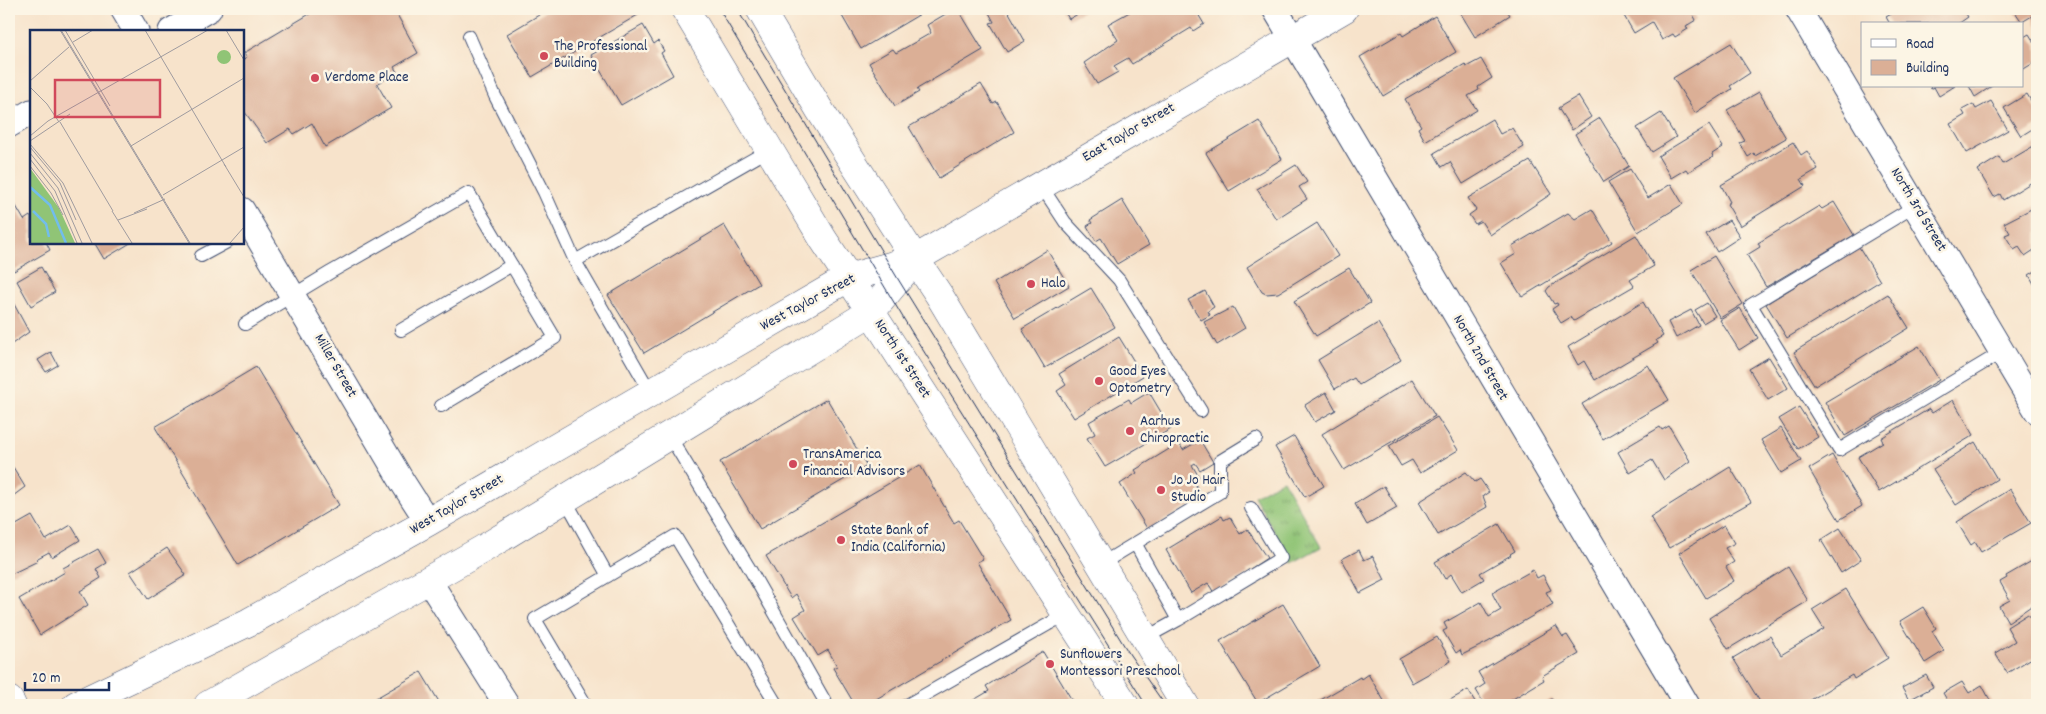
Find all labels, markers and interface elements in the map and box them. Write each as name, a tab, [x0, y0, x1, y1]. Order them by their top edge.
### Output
legend	[1861, 22, 2024, 88]
inset map	[30, 30, 244, 244]
text: Road	[1906, 34, 1934, 56]
place label: The Professional Building	[554, 36, 648, 75]
marker: The Professional Building	[538, 50, 550, 62]
text: Building	[1906, 58, 1949, 80]
place label: Verdome Place	[325, 67, 409, 89]
marker: Verdome Place	[309, 72, 321, 84]
street label: East Taylor Street	[1078, 97, 1180, 169]
street label: North 3rd Street	[1884, 164, 1952, 257]
street label: West Taylor Street	[756, 268, 860, 337]
place label: Halo	[1041, 273, 1066, 295]
marker: Halo	[1025, 278, 1037, 290]
street label: North 2nd Street	[1446, 311, 1514, 405]
street label: North 1st Street	[868, 315, 936, 403]
street label: Miller Street	[308, 330, 362, 403]
place label: Good Eyes Optometry	[1109, 361, 1172, 400]
marker: Good Eyes Optometry	[1093, 375, 1105, 387]
place label: Aarhus Chiropractic	[1140, 411, 1209, 450]
marker: Aarhus Chiropractic	[1124, 425, 1136, 437]
place label: TransAmerica Financial Advisors	[803, 444, 905, 483]
marker: TransAmerica Financial Advisors	[787, 458, 799, 470]
street label: West Taylor Street	[406, 469, 508, 541]
place label: Jo Jo Hair Studio	[1171, 470, 1226, 509]
marker: Jo Jo Hair Studio	[1155, 484, 1167, 496]
place label: State Bank of India (California)	[851, 520, 945, 559]
marker: State Bank of India (California)	[835, 534, 847, 546]
place label: Sunflowers Montessori Preschool	[1060, 644, 1181, 683]
marker: Sunflowers Montessori Preschool	[1044, 658, 1056, 670]
scale bar	[25, 659, 109, 691]
text: 20 m	[32, 668, 60, 690]

